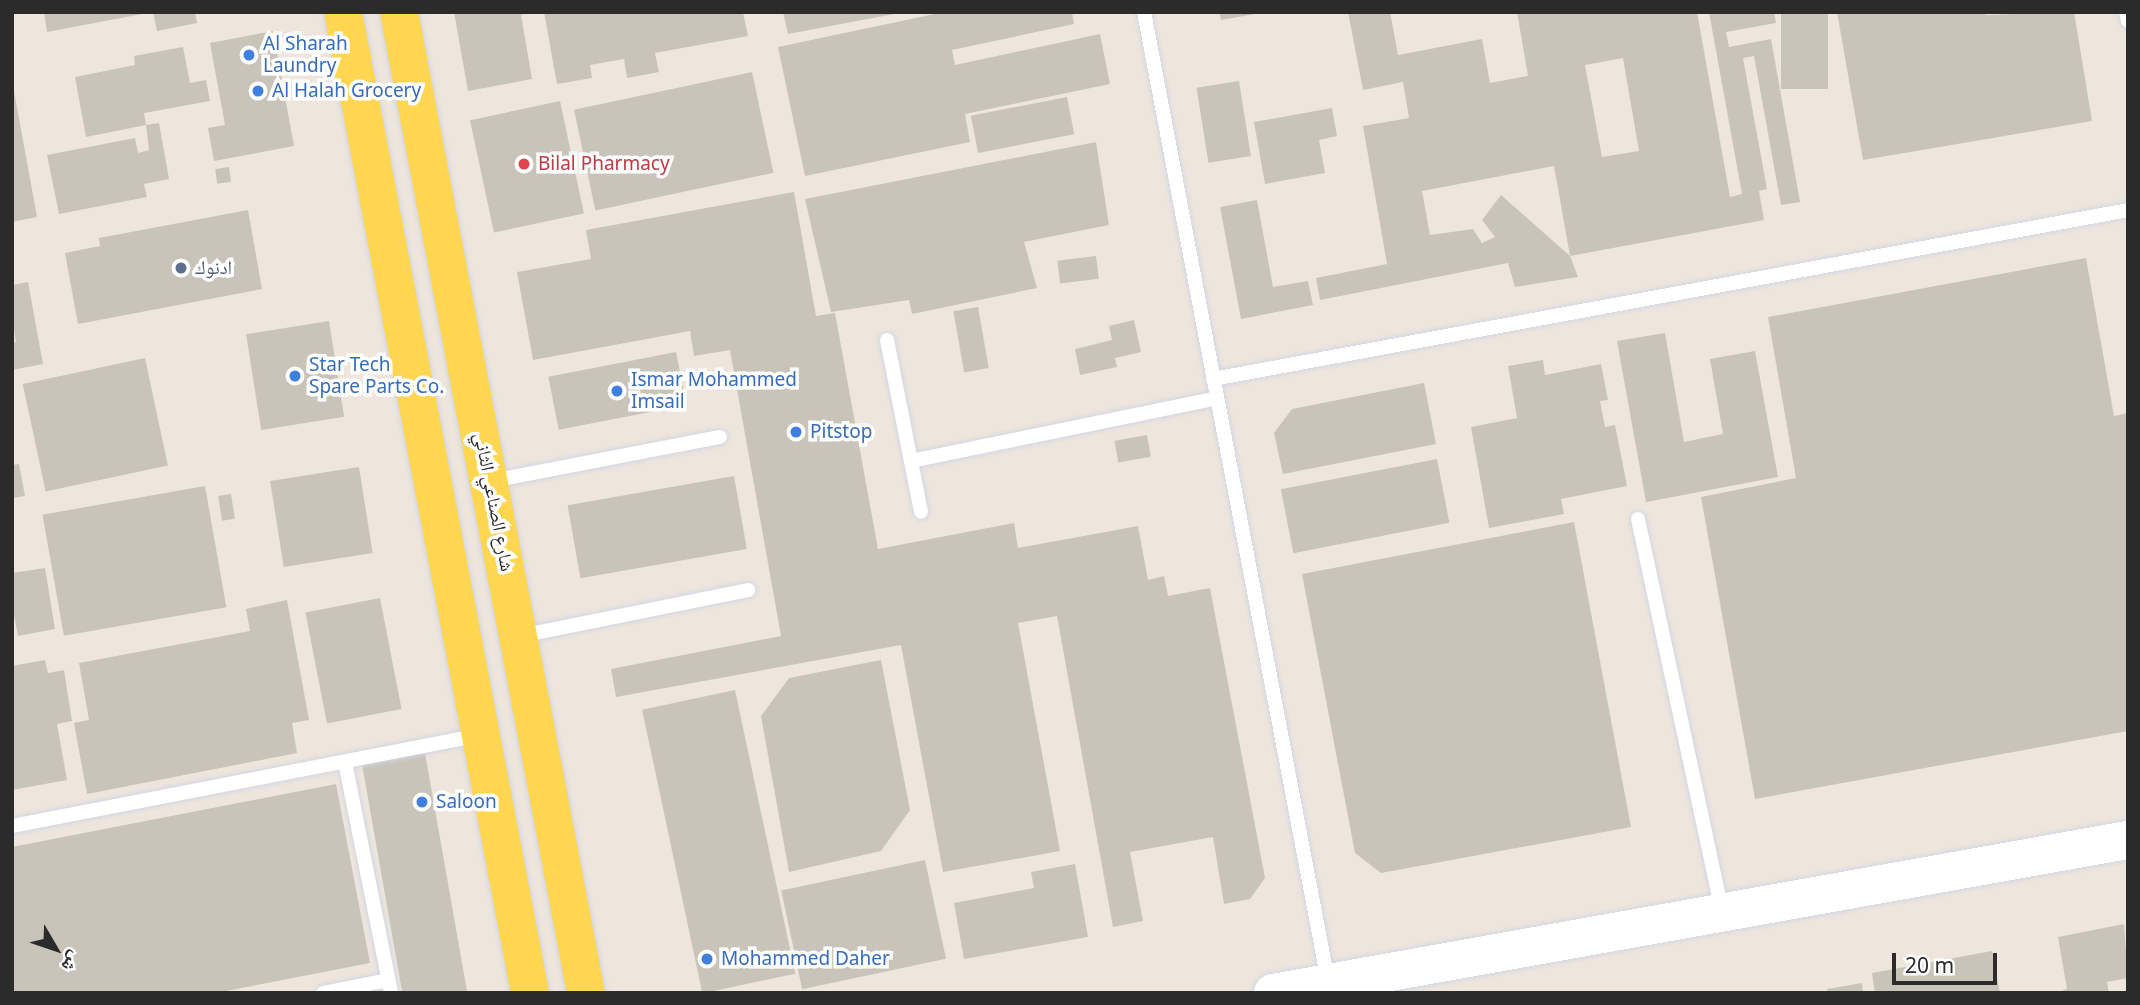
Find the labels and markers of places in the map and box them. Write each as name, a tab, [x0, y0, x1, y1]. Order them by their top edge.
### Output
place label: Al Sharah Laundry	[263, 33, 348, 77]
marker: Al Sharah Laundry	[241, 47, 257, 63]
place label: Al Halah Grocery	[272, 80, 421, 102]
marker: Al Halah Grocery	[250, 83, 266, 99]
place label: Bilal Pharmacy	[538, 153, 670, 175]
marker: Bilal Pharmacy	[516, 156, 532, 172]
place label: ادنوك	[195, 257, 232, 279]
marker: ادنوك	[173, 260, 189, 276]
place label: Star Tech Spare Parts Co.	[309, 354, 444, 398]
marker: Star Tech Spare Parts Co.	[287, 368, 303, 384]
place label: Ismar Mohammed Imsail	[631, 369, 797, 413]
marker: Ismar Mohammed Imsail	[609, 383, 625, 399]
place label: Pitstop	[810, 421, 872, 443]
marker: Pitstop	[788, 424, 804, 440]
place label: Saloon	[436, 791, 497, 813]
marker: Saloon	[414, 794, 430, 810]
place label: Mohammed Daher	[721, 948, 890, 970]
marker: Mohammed Daher	[699, 951, 715, 967]

